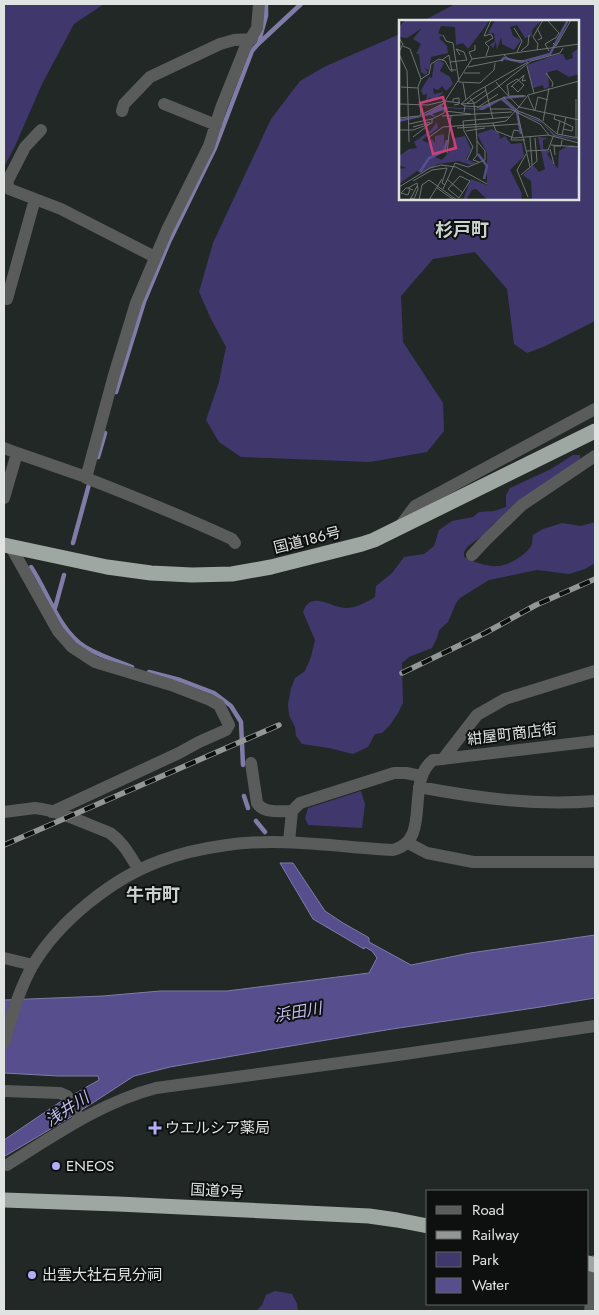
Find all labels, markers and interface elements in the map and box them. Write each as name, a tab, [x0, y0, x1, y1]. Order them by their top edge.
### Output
inset map	[399, 20, 579, 200]
district label: 杉戸町	[435, 217, 489, 243]
street label: 国道186号	[271, 521, 343, 559]
street label: 紺屋町商店街	[466, 718, 558, 750]
district label: 牛市町	[126, 882, 180, 908]
water label: 浜田川	[272, 996, 326, 1027]
water label: 浅井川	[41, 1085, 95, 1132]
place label: ウエルシア薬局	[165, 1117, 270, 1139]
marker: ウエルシア薬局	[149, 1122, 161, 1134]
place label: ENEOS	[66, 1155, 114, 1177]
marker: ENEOS	[50, 1160, 62, 1172]
street label: 国道9号	[190, 1179, 244, 1203]
legend	[426, 1190, 589, 1305]
text: Road	[472, 1199, 504, 1221]
text: Railway	[472, 1224, 519, 1246]
text: Park	[472, 1249, 499, 1271]
place label: 出雲大社石見分祠	[42, 1264, 162, 1286]
marker: 出雲大社石見分祠	[26, 1269, 38, 1281]
text: Water	[472, 1274, 510, 1296]

